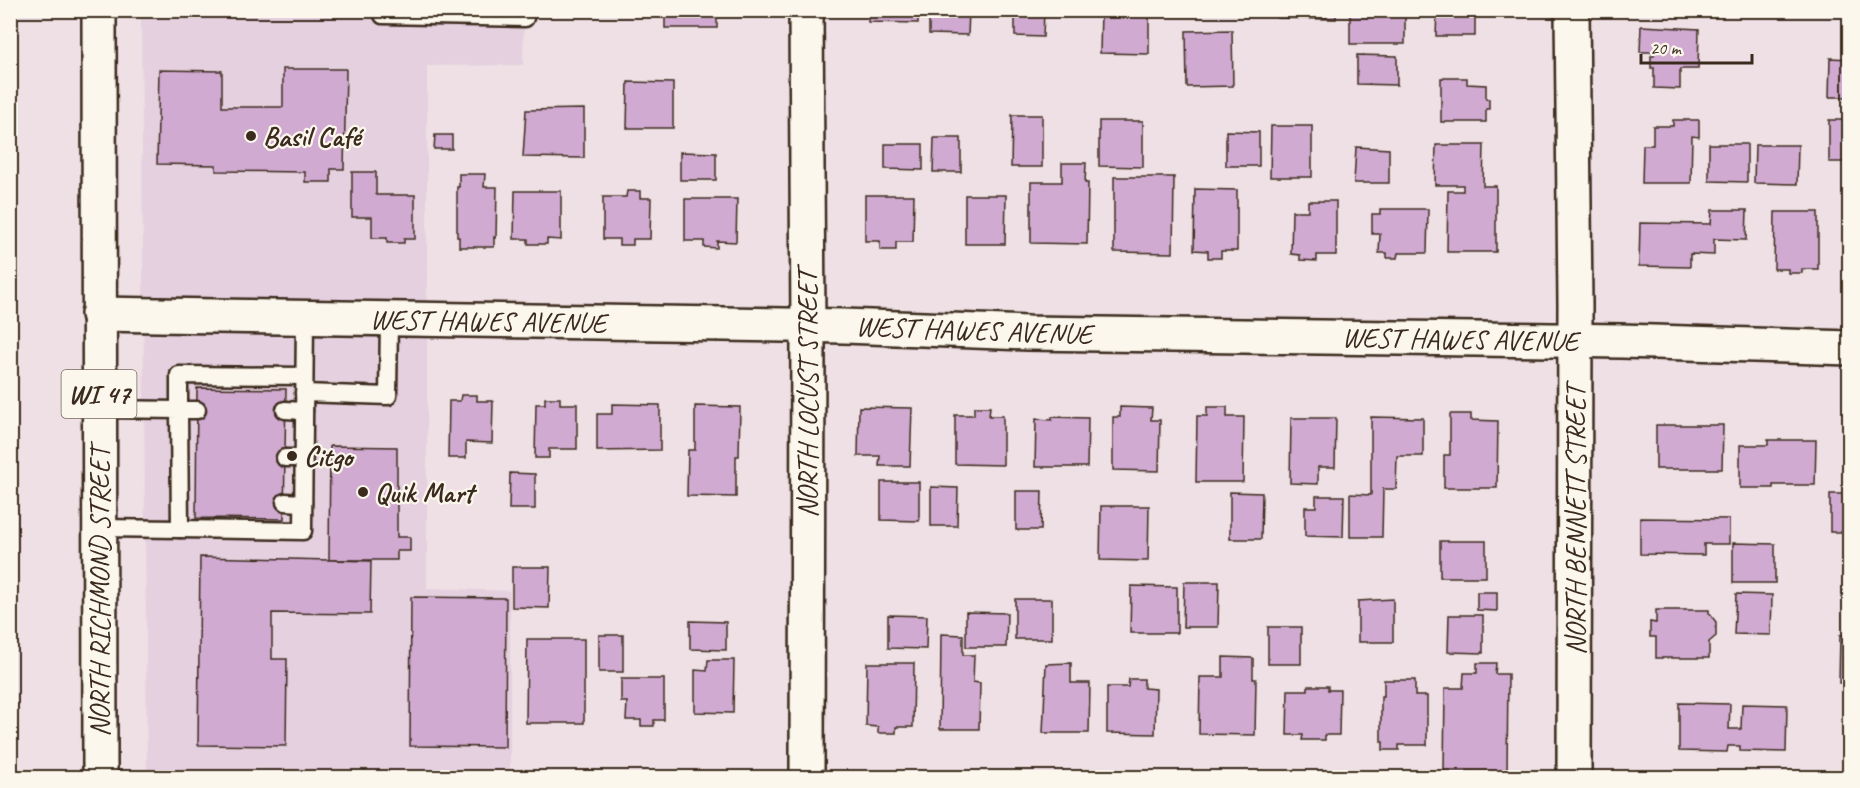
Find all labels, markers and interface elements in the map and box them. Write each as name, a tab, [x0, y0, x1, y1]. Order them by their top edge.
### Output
scale bar	[1641, 27, 1752, 65]
text: 20 m	[1650, 37, 1683, 59]
place label: Basil Café	[263, 119, 365, 154]
marker: Basil Café	[244, 129, 258, 143]
street label: NORTH LOCUST STREET	[790, 263, 825, 518]
street label: WEST HAWES AVENUE	[370, 301, 610, 341]
street label: WEST HAWES AVENUE	[855, 308, 1096, 352]
street label: WEST HAWES AVENUE	[1342, 319, 1582, 359]
road number: WI 47	[62, 370, 136, 418]
street label: NORTH BENNETT STREET	[1558, 379, 1593, 655]
place label: Citgo	[304, 439, 355, 474]
street label: NORTH RICHMOND STREET	[82, 440, 117, 737]
marker: Citgo	[285, 449, 299, 463]
place label: Quik Mart	[375, 475, 478, 510]
marker: Quik Mart	[356, 485, 370, 499]

